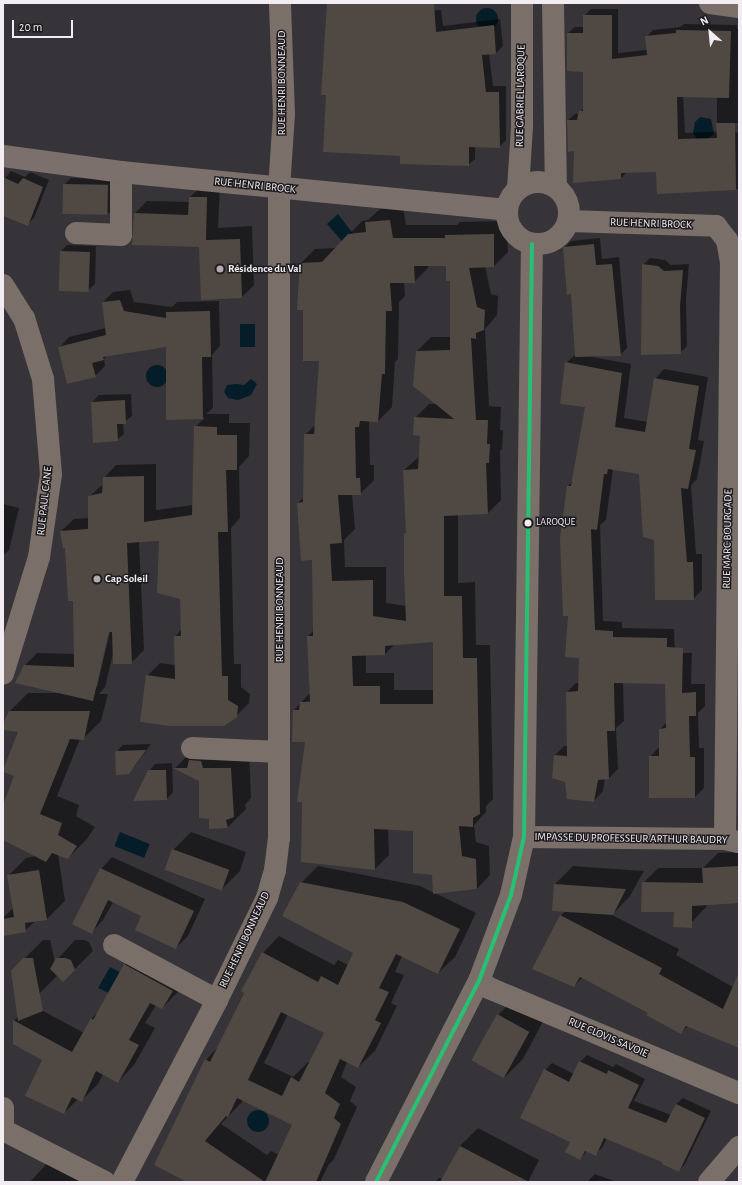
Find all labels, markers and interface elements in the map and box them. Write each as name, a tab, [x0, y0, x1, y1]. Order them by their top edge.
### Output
scale bar	[14, 12, 75, 38]
north arrow	[690, 12, 730, 52]
text: N	[698, 14, 710, 28]
text: 20 m	[19, 21, 42, 33]
street label: RUE HENRI BONNEAUD	[275, 31, 289, 135]
street label: RUE GABRIEL LAROQUE	[514, 45, 528, 147]
street label: RUE HENRI BROCK	[214, 175, 296, 197]
street label: RUE HENRI BROCK	[610, 216, 692, 232]
place label: Résidence du Val	[228, 262, 302, 276]
marker: Résidence du Val	[215, 264, 225, 274]
street label: RUE PAUL CANE	[35, 466, 55, 536]
street label: RUE MARC BOURGADE	[721, 489, 735, 589]
place label: LAROQUE	[536, 517, 575, 529]
marker: LAROQUE	[523, 518, 533, 528]
street label: RUE HENRI BONNEAUD	[273, 558, 287, 662]
place label: Cap Soleil	[105, 572, 148, 586]
marker: Cap Soleil	[92, 574, 102, 584]
street label: IMPASSE DU PROFESSEUR ARTHUR BAUDRY	[534, 831, 728, 847]
street label: RUE HENRI BONNEAUD	[217, 890, 273, 990]
street label: RUE CLOVIS SAVOIE	[566, 1015, 650, 1061]

